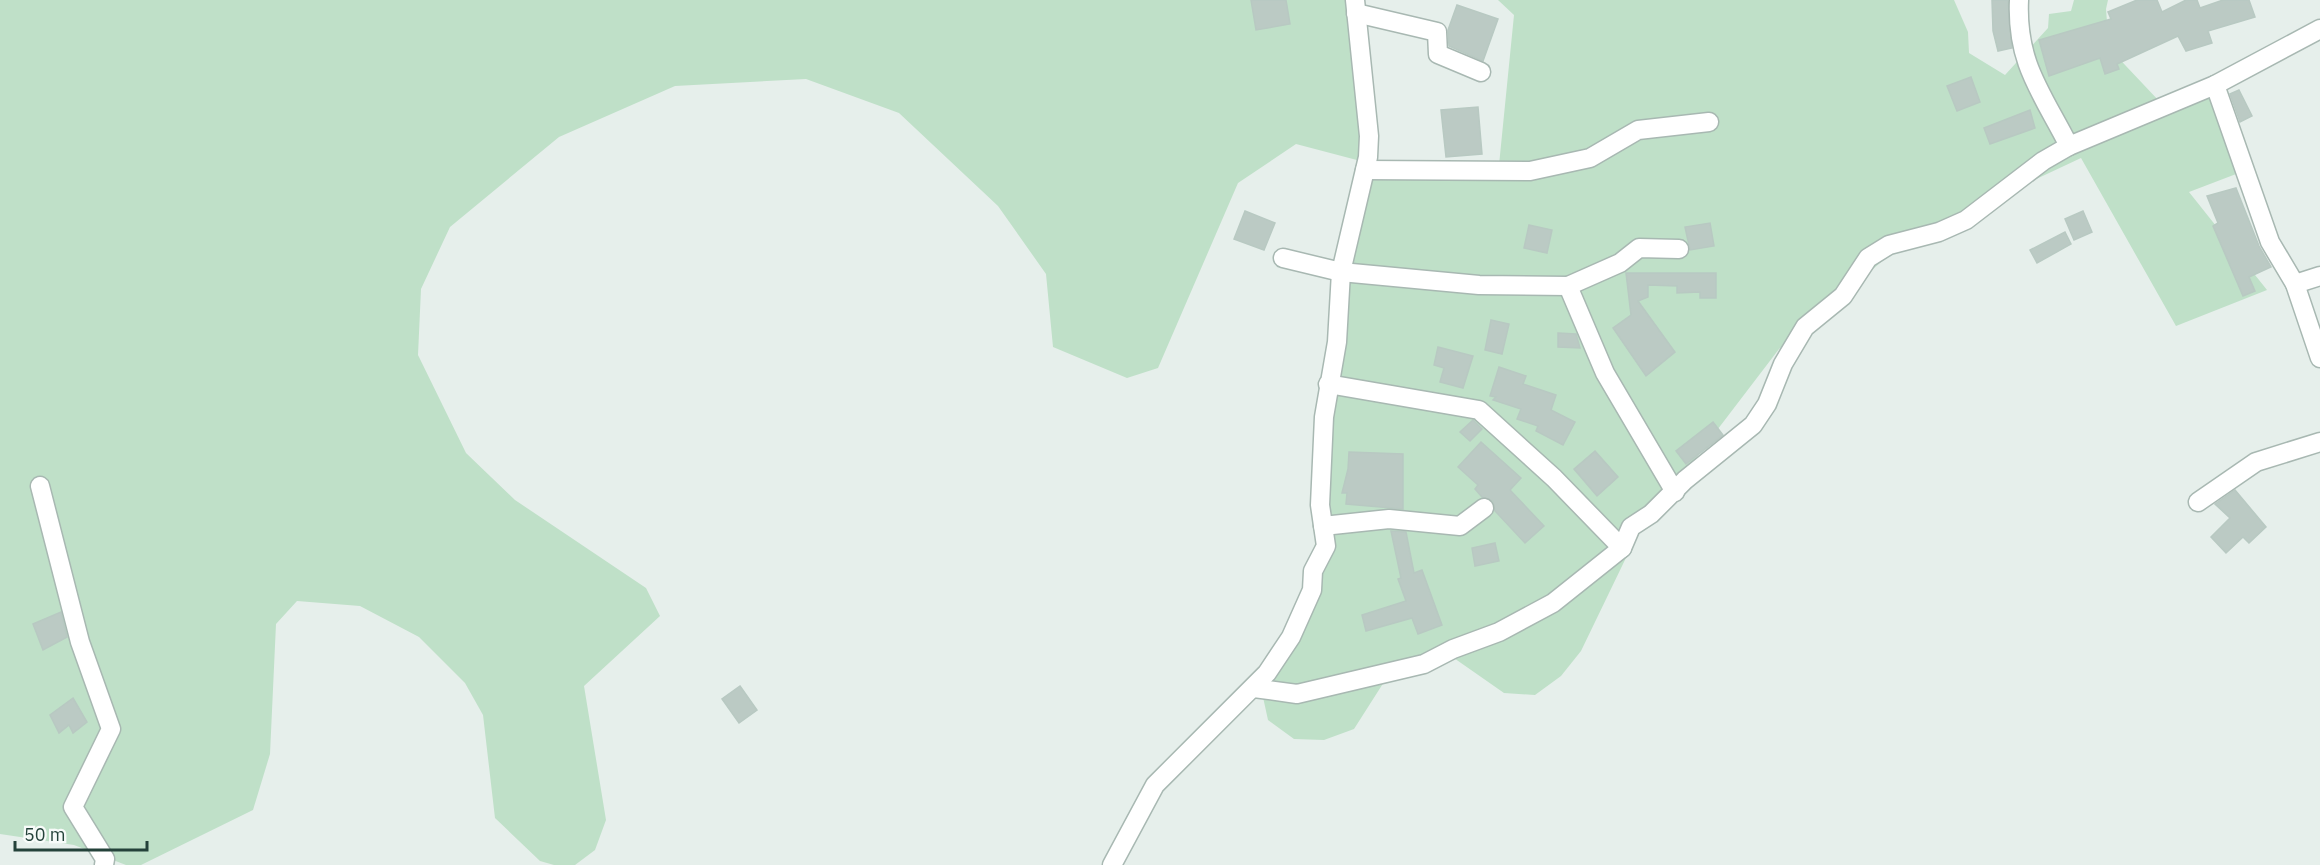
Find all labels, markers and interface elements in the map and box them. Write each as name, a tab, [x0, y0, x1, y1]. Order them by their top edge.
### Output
scale bar	[15, 814, 147, 852]
text: 50 m	[24, 823, 66, 846]

